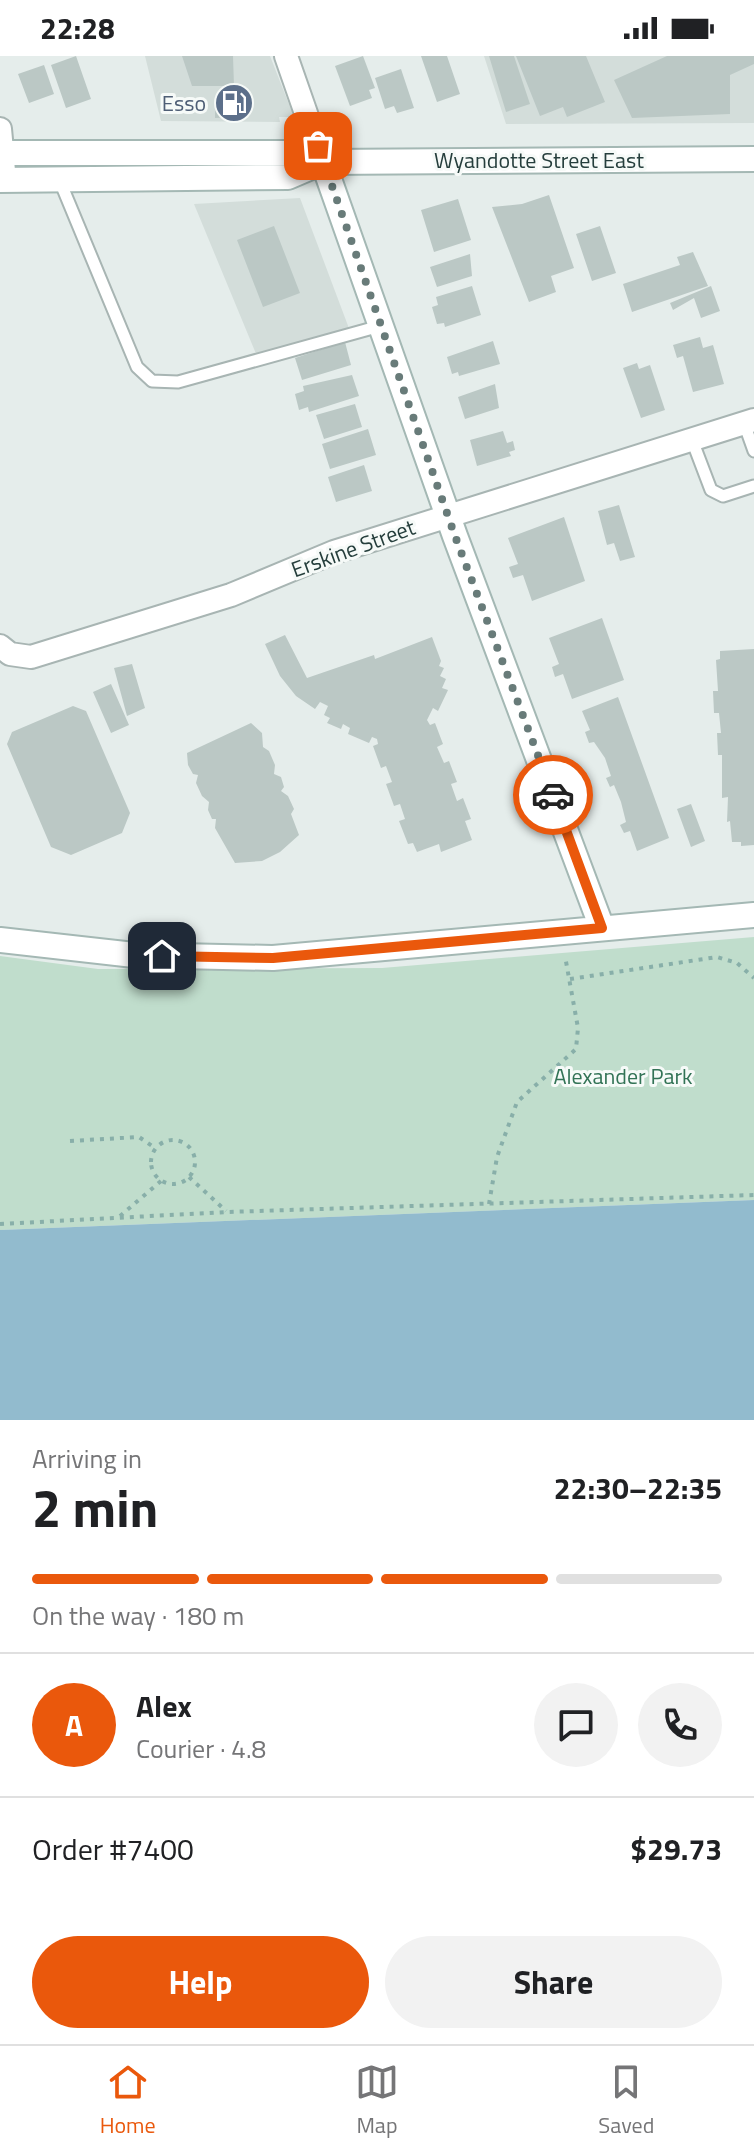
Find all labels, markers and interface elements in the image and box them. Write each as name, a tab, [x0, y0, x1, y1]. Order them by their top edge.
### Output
text: 22:28	[40, 5, 115, 51]
fuel station icon: Esso	[213, 82, 255, 124]
place label: Esso	[162, 86, 206, 120]
pin	[284, 112, 352, 180]
icon: bag	[296, 124, 340, 168]
street label: Wyandotte Street East	[434, 143, 644, 177]
street label: Erskine Street	[286, 510, 420, 586]
courier	[513, 755, 593, 835]
icon: car	[531, 773, 575, 817]
pin	[128, 922, 196, 990]
icon: home	[140, 934, 184, 978]
park label: Alexander Park	[553, 1059, 693, 1093]
text: Arriving in	[32, 1439, 142, 1478]
text: 22:30–22:35	[554, 1465, 722, 1511]
text: 2 min	[32, 1468, 158, 1547]
text: On the way · 180 m	[32, 1596, 244, 1635]
text: Alex	[136, 1683, 192, 1729]
button: chat	[534, 1683, 618, 1767]
button: phone	[638, 1683, 722, 1767]
text: A	[65, 1702, 83, 1748]
text: Courier · 4.8	[136, 1729, 266, 1768]
text: Order #7400	[32, 1826, 194, 1872]
text: $29.73	[630, 1826, 722, 1872]
button: Help	[32, 1936, 369, 2028]
button: Share	[385, 1936, 722, 2028]
tab: Home	[100, 2060, 156, 2142]
tab: Map	[355, 2060, 399, 2142]
tab: Saved	[598, 2060, 654, 2142]

